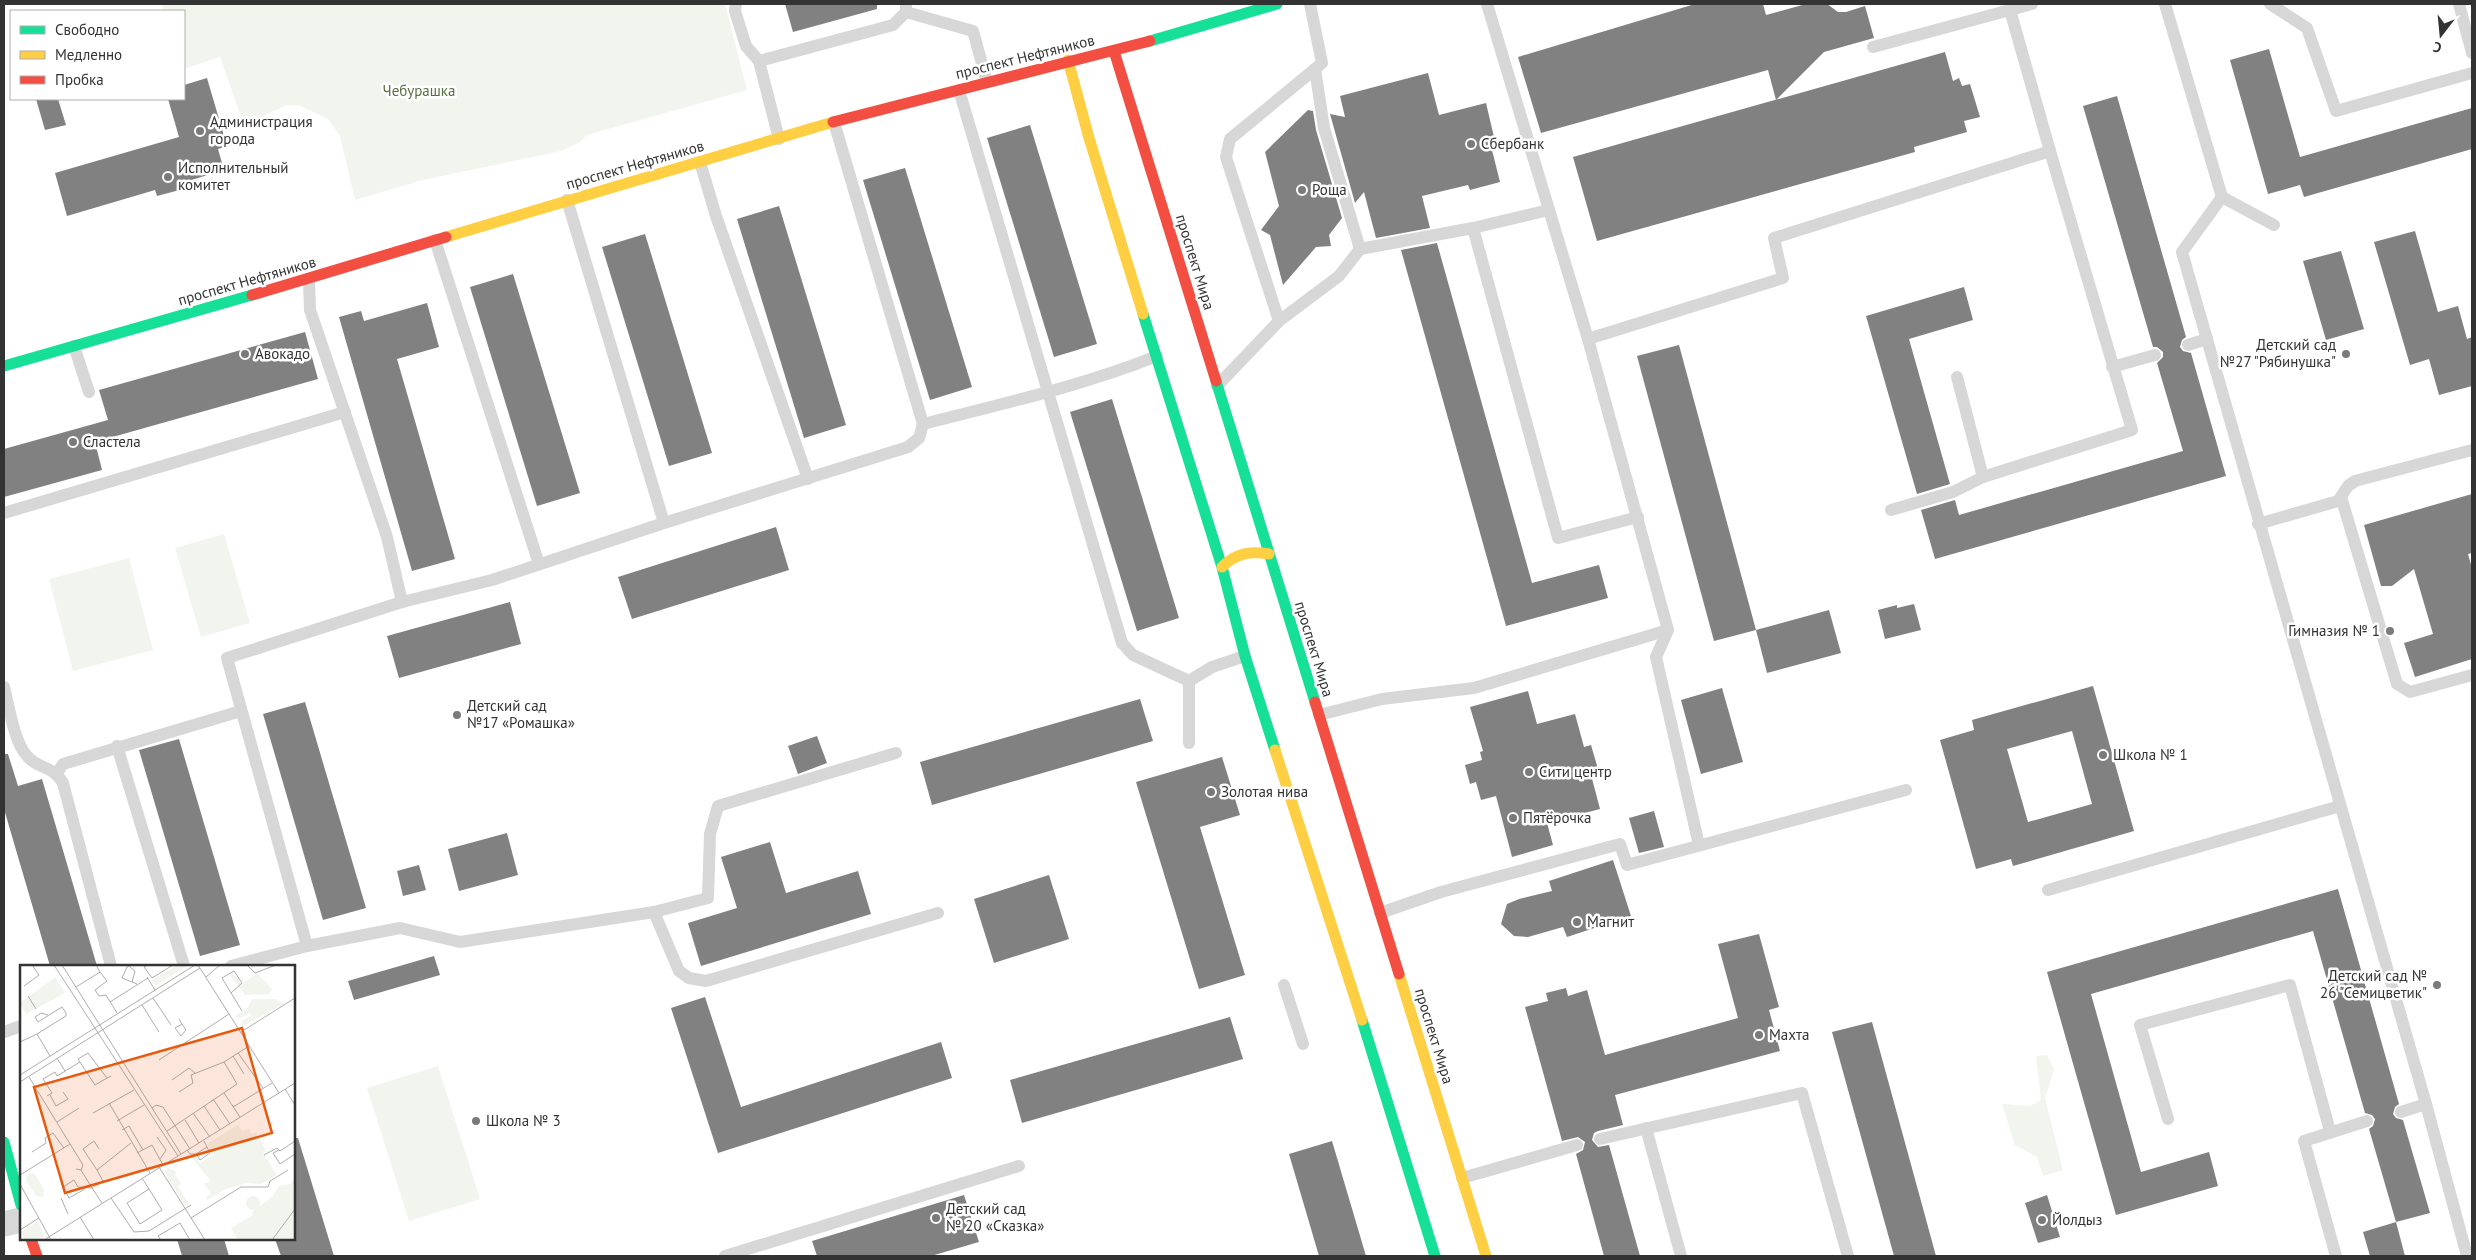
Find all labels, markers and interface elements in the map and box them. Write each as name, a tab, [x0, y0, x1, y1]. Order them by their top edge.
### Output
legend	[10, 10, 185, 100]
north arrow	[2416, 10, 2466, 60]
text: Свободно	[55, 20, 119, 39]
street label: проспект Нефтяников	[953, 30, 1096, 83]
text: С	[2431, 38, 2444, 57]
text: Медленно	[55, 45, 122, 64]
text: Пробка	[55, 70, 104, 89]
park label: Чебурашка	[383, 81, 455, 100]
place label: Администрация города	[210, 112, 313, 148]
marker: Администрация города	[194, 125, 206, 137]
place label: Сбербанк	[1481, 134, 1545, 153]
street label: проспект Нефтяников	[564, 136, 706, 193]
marker: Сбербанк	[1465, 138, 1477, 150]
place label: Исполнительный комитет	[178, 158, 289, 194]
marker: Исполнительный комитет	[162, 171, 174, 183]
place label: Роща	[1312, 180, 1347, 199]
marker: Роща	[1296, 184, 1308, 196]
street label: проспект Мира	[1172, 212, 1219, 312]
street label: проспект Нефтяников	[176, 252, 318, 309]
place label: Детский сад №27 "Рябинушка"	[2220, 335, 2336, 371]
place label: Авокадо	[255, 344, 310, 363]
marker: Авокадо	[239, 348, 251, 360]
marker: Детский сад №27 "Рябинушка"	[2340, 348, 2352, 360]
place label: Сластела	[83, 432, 141, 451]
marker: Сластела	[67, 436, 79, 448]
street label: проспект Мира	[1291, 599, 1338, 699]
place label: Гимназия № 1	[2288, 621, 2380, 640]
marker: Гимназия № 1	[2384, 625, 2396, 637]
place label: Детский сад №17 «Ромашка»	[467, 696, 575, 732]
marker: Детский сад №17 «Ромашка»	[451, 709, 463, 721]
place label: Школа № 1	[2113, 745, 2188, 764]
marker: Школа № 1	[2097, 749, 2109, 761]
place label: Сити центр	[1539, 762, 1612, 781]
marker: Сити центр	[1523, 766, 1535, 778]
place label: Золотая нива	[1221, 782, 1308, 801]
marker: Золотая нива	[1205, 786, 1217, 798]
place label: Пятёрочка	[1523, 808, 1591, 827]
marker: Пятёрочка	[1507, 812, 1519, 824]
place label: Магнит	[1587, 912, 1634, 931]
marker: Магнит	[1571, 916, 1583, 928]
inset map	[20, 965, 295, 1240]
place label: Детский сад № 26 "Семицветик"	[2320, 966, 2427, 1002]
marker: Детский сад № 26 "Семицветик"	[2431, 979, 2443, 991]
street label: проспект Мира	[1411, 986, 1458, 1086]
place label: Махта	[1769, 1025, 1809, 1044]
marker: Махта	[1753, 1029, 1765, 1041]
place label: Школа № 3	[486, 1111, 561, 1130]
marker: Школа № 3	[470, 1115, 482, 1127]
place label: Детский сад № 20 «Сказка»	[946, 1199, 1044, 1235]
place label: Йолдыз	[2052, 1210, 2102, 1229]
marker: Детский сад № 20 «Сказка»	[930, 1212, 942, 1224]
marker: Йолдыз	[2036, 1214, 2048, 1226]

